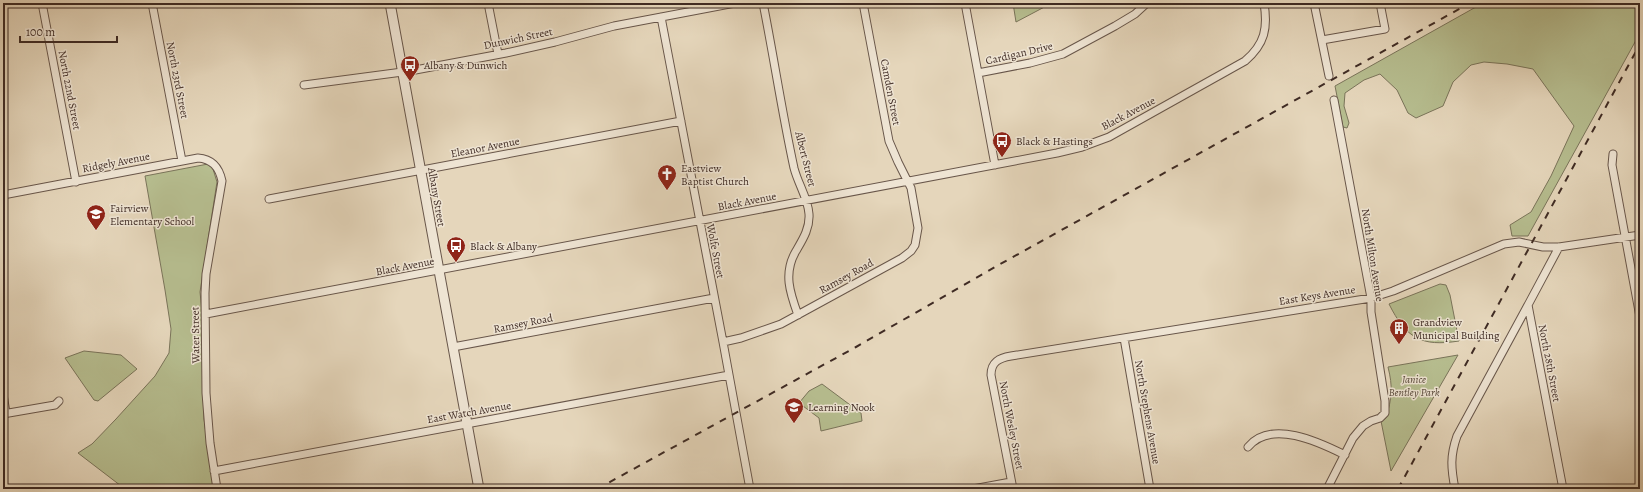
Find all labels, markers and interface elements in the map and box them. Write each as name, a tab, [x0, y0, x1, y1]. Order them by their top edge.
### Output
scale bar	[20, 18, 117, 44]
text: 100 m	[26, 24, 55, 40]
street label: Dunwich Street	[482, 24, 554, 53]
street label: Cardigan Drive	[984, 38, 1054, 69]
street label: North 23rd Street	[163, 40, 192, 120]
street label: North 22nd Street	[54, 49, 85, 131]
bus stop icon: Albany & Dunwich	[399, 54, 421, 82]
place label: Albany & Dunwich	[423, 58, 507, 73]
street label: Camden Street	[877, 58, 904, 127]
street label: Black Avenue	[1098, 93, 1158, 134]
street label: Albert Street	[791, 129, 820, 189]
bus stop icon: Black & Hastings	[991, 130, 1013, 158]
street label: Eleanor Avenue	[449, 133, 521, 162]
place label: Black & Hastings	[1016, 134, 1093, 149]
street label: Ridgely Avenue	[81, 149, 151, 176]
place label: Eastview Baptist Church	[681, 161, 749, 189]
church icon: Eastview Baptist Church	[656, 163, 678, 191]
street label: Albany Street	[424, 165, 449, 228]
street label: Black Avenue	[716, 188, 778, 215]
place label: Fairview Elementary School	[110, 201, 195, 229]
school or university icon: Fairview Elementary School	[85, 203, 107, 231]
street label: North Milton Avenue	[1358, 207, 1387, 303]
street label: Wolfe Street	[703, 222, 728, 280]
bus stop icon: Black & Albany	[445, 235, 467, 263]
place label: Black & Albany	[470, 239, 537, 254]
street label: Black Avenue	[374, 253, 436, 280]
street label: Ramsey Road	[816, 255, 876, 298]
street label: East Keys Avenue	[1278, 282, 1357, 309]
street label: Water Street	[188, 306, 204, 364]
street label: Ramsey Road	[492, 310, 554, 337]
place label: Grandview Municipal Building	[1413, 315, 1500, 343]
building icon: Grandview Municipal Building	[1388, 317, 1410, 345]
street label: North 28th Street	[1535, 323, 1564, 403]
street label: North Stephens Avenue	[1131, 359, 1164, 465]
park label: Janice Bentley Park	[1388, 372, 1440, 400]
street label: North Wesley Street	[996, 380, 1027, 471]
school or university icon: Learning Nook	[783, 396, 805, 424]
street label: East Watch Avenue	[426, 398, 512, 427]
place label: Learning Nook	[808, 400, 875, 415]

